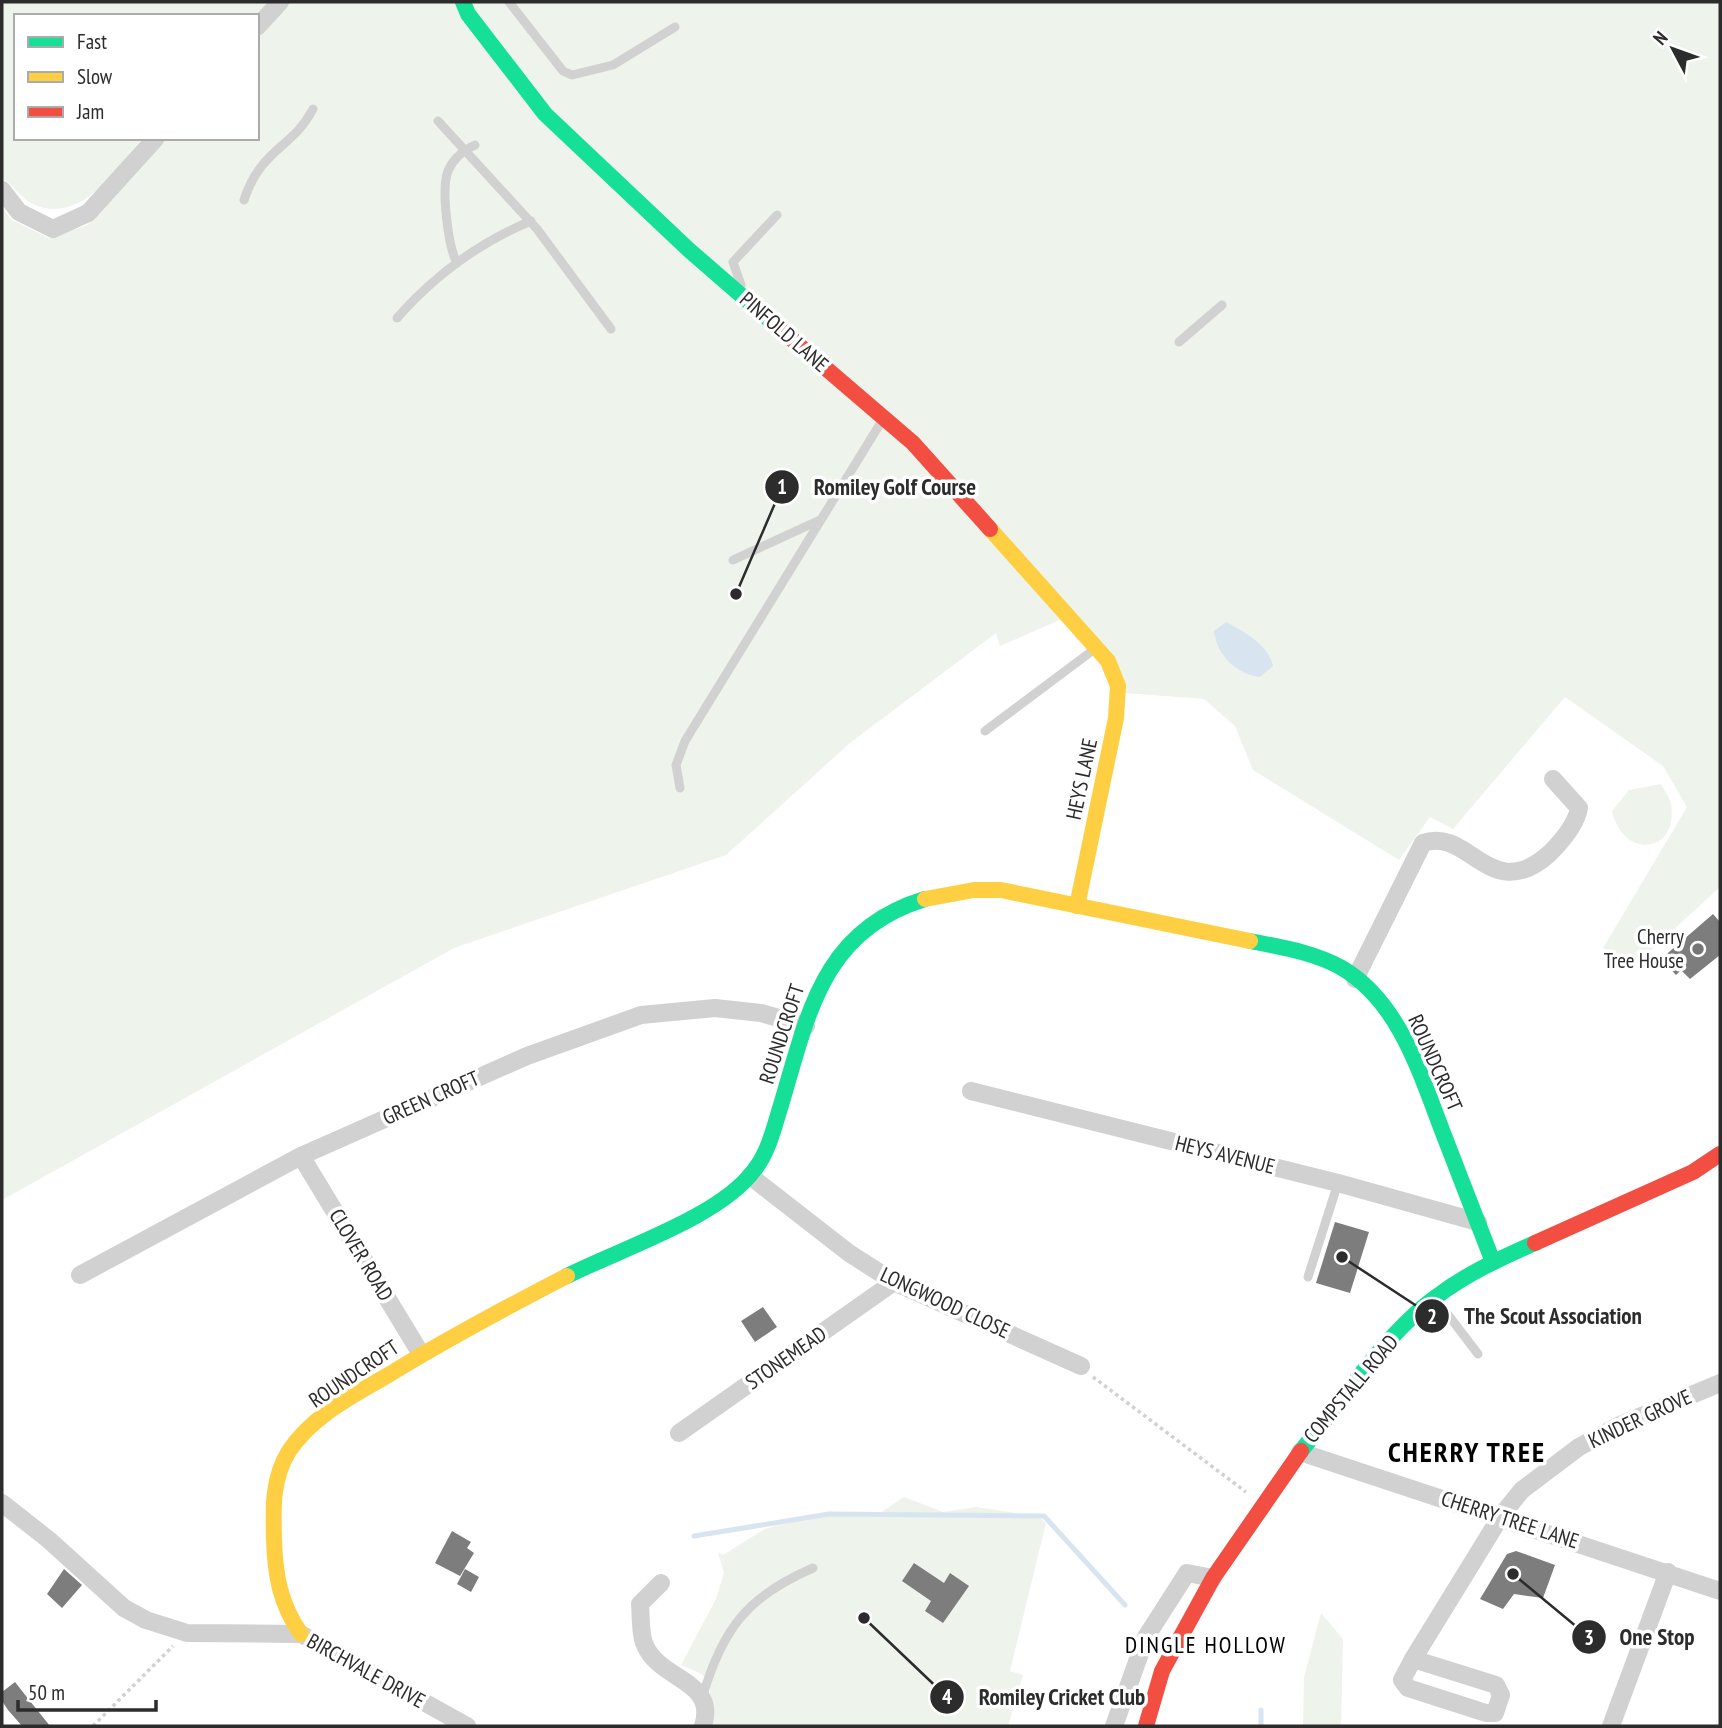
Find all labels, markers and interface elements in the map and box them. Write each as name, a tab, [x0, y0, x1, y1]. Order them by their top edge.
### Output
legend	[14, 14, 259, 140]
north arrow	[1638, 14, 1708, 84]
text: N	[1648, 26, 1673, 50]
text: Fast	[77, 28, 107, 55]
text: Slow	[77, 63, 113, 90]
text: Jam	[76, 98, 104, 125]
street label: PINFOLD LANE	[734, 286, 834, 378]
callout: Romiley Golf Course	[764, 465, 991, 509]
text: Romiley Golf Course	[814, 472, 976, 501]
text: 1	[777, 473, 787, 500]
street label: HEYS LANE	[1060, 736, 1103, 822]
place label: Cherry Tree House	[1604, 923, 1684, 974]
marker: Cherry Tree House	[1690, 941, 1706, 957]
street label: ROUNDCROFT	[753, 980, 810, 1087]
street label: ROUNDCROFT	[1402, 1010, 1469, 1116]
street label: GREEN CROFT	[378, 1064, 484, 1131]
street label: HEYS AVENUE	[1172, 1129, 1278, 1180]
street label: CLOVER ROAD	[323, 1204, 400, 1306]
street label: LONGWOOD CLOSE	[876, 1261, 1014, 1344]
callout: The Scout Association	[1415, 1294, 1657, 1338]
text: The Scout Association	[1464, 1301, 1642, 1330]
text: 2	[1427, 1303, 1437, 1330]
street label: STONEMEAD	[740, 1320, 831, 1395]
street label: COMPSTALL ROAD	[1297, 1329, 1404, 1448]
street label: ROUNDCROFT	[303, 1333, 404, 1414]
street label: KINDER GROVE	[1584, 1383, 1696, 1454]
district label: CHERRY TREE	[1388, 1433, 1546, 1470]
street label: CHERRY TREE LANE	[1438, 1485, 1582, 1554]
callout: One Stop	[1571, 1615, 1709, 1659]
text: One Stop	[1620, 1622, 1694, 1651]
text: 3	[1584, 1624, 1594, 1651]
street label: BIRCHVALE DRIVE	[302, 1627, 430, 1714]
district label: DINGLE HOLLOW	[1125, 1630, 1287, 1659]
scale bar	[18, 1668, 156, 1712]
callout: Romiley Cricket Club	[930, 1675, 1160, 1719]
text: 50 m	[28, 1679, 65, 1706]
text: Romiley Cricket Club	[979, 1682, 1145, 1711]
text: 4	[942, 1683, 952, 1710]

